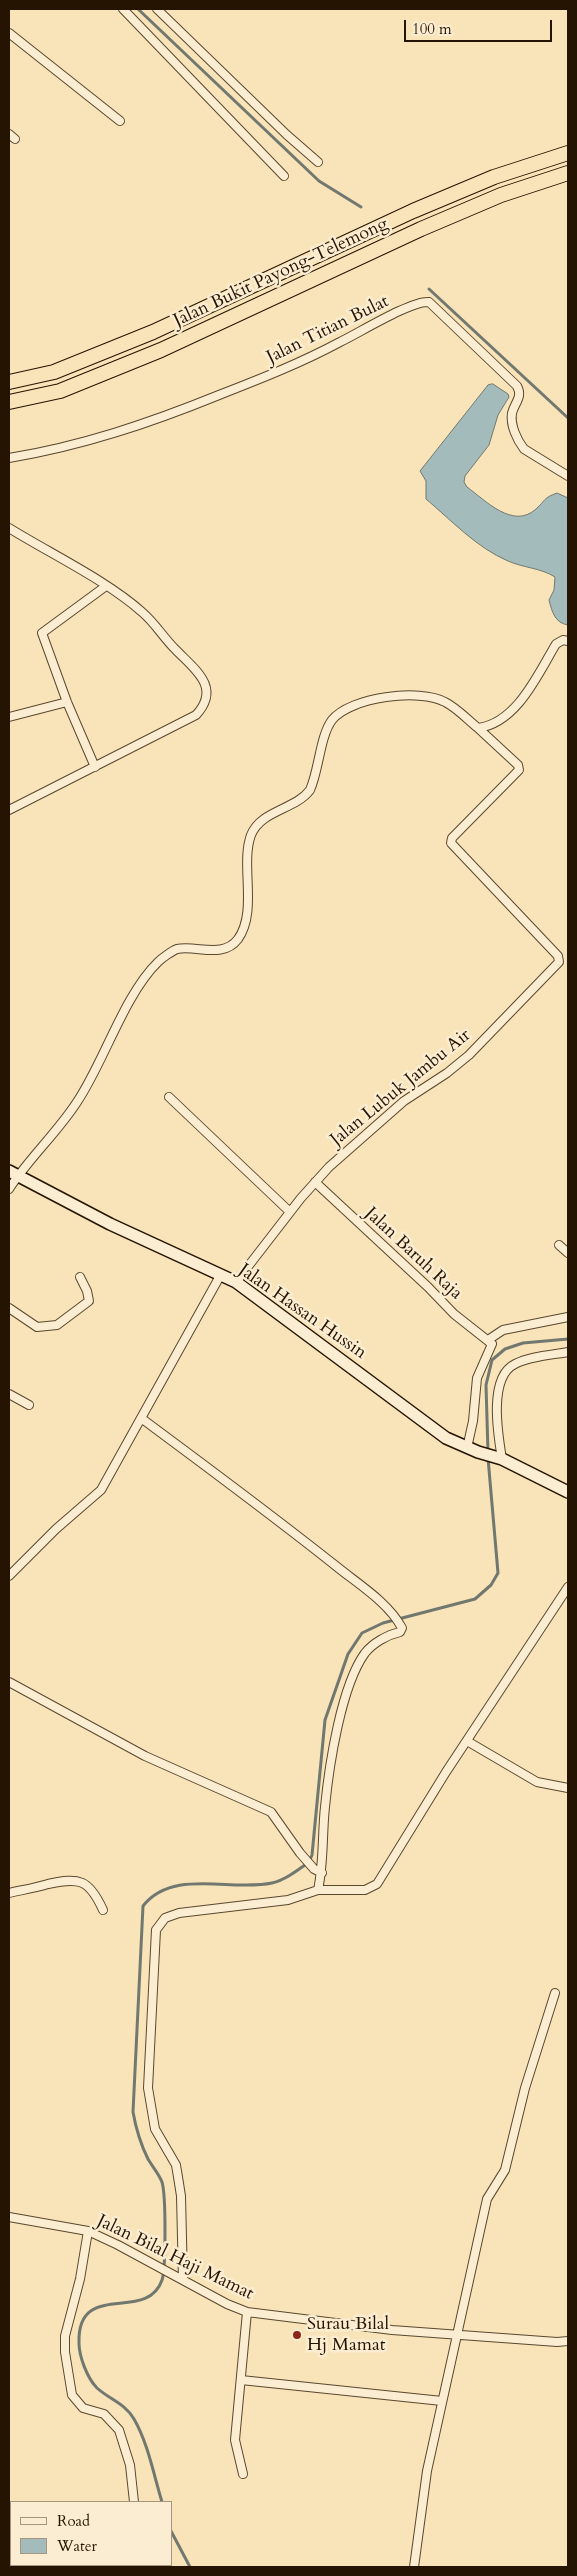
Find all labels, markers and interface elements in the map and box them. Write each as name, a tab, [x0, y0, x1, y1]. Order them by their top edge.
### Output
scale bar	[407, 10, 554, 42]
text: 100 m	[412, 19, 452, 39]
street label: Jalan Bukit Payong-Telemong	[170, 214, 392, 332]
street label: Jalan Titian Bulat	[263, 291, 393, 369]
street label: Jalan Lubuk Jambu Air	[327, 1025, 475, 1151]
street label: Jalan Baruh Raja	[360, 1203, 466, 1305]
street label: Jalan Hassan Hussin	[234, 1260, 370, 1364]
street label: Jalan Bilal Haji Mamat	[93, 2211, 257, 2305]
place label: Surau Bilal Hj Mamat	[307, 2314, 389, 2356]
marker: Surau Bilal Hj Mamat	[291, 2329, 303, 2341]
legend	[10, 2501, 172, 2566]
text: Road	[57, 2511, 90, 2531]
text: Water	[57, 2536, 97, 2556]

